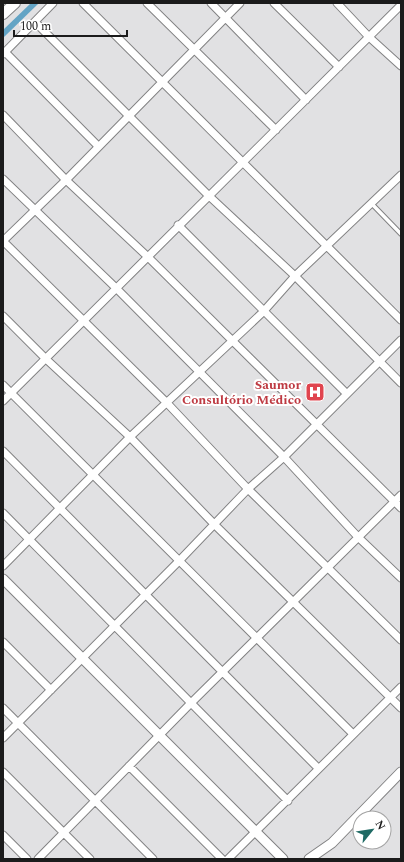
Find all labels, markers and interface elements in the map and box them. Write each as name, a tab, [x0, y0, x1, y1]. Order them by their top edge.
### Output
scale bar	[14, 12, 127, 38]
text: 100 m	[20, 17, 51, 36]
place label: Saumor Consultório Médico	[182, 375, 301, 410]
hospital icon: Saumor Consultório Médico	[304, 381, 326, 403]
north arrow	[352, 810, 392, 850]
text: N	[371, 817, 390, 833]

